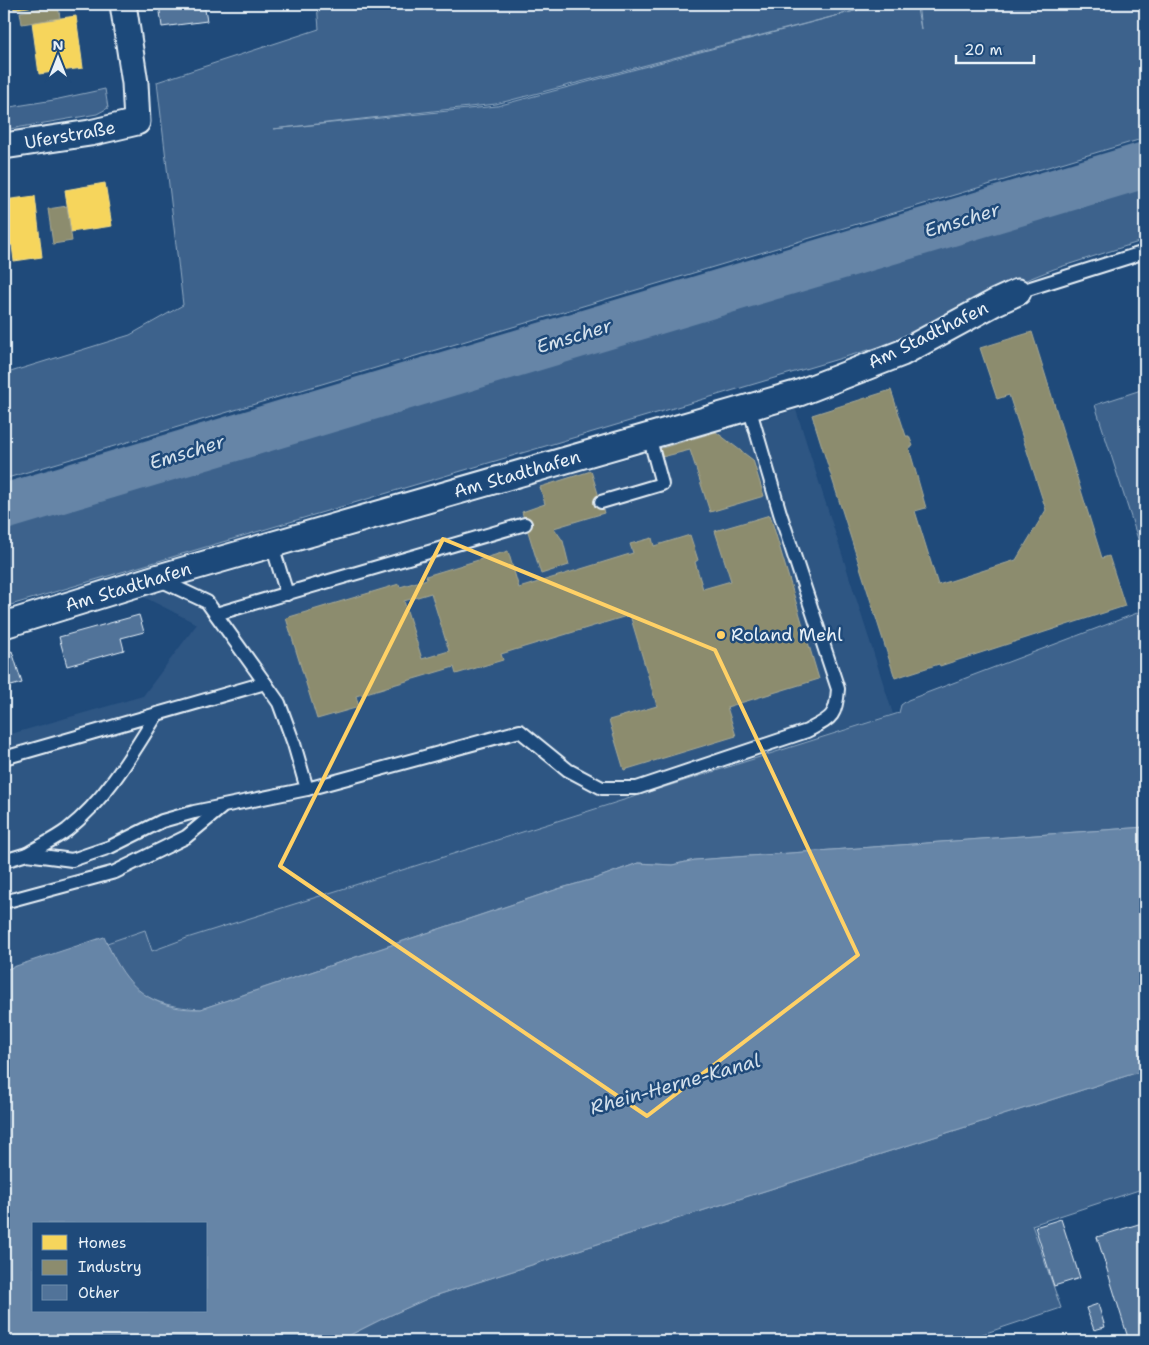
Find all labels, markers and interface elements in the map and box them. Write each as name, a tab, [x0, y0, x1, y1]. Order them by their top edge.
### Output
north arrow	[32, 32, 82, 82]
scale bar	[956, 32, 1034, 64]
text: N	[52, 36, 64, 54]
text: 20 m	[964, 40, 1003, 60]
street label: Uferstraße	[23, 115, 117, 155]
water label: Emscher	[921, 196, 1004, 243]
street label: Am Stadthafen	[864, 296, 992, 374]
water label: Emscher	[533, 312, 616, 359]
water label: Emscher	[146, 428, 229, 475]
street label: Am Stadthafen	[451, 444, 583, 504]
street label: Am Stadthafen	[62, 556, 194, 618]
place label: Roland Mehl	[731, 623, 843, 647]
marker: Roland Mehl	[715, 629, 727, 641]
water label: Rhein-Herne-Kanal	[587, 1048, 763, 1120]
legend	[32, 1222, 208, 1312]
text: Homes	[78, 1233, 126, 1253]
text: Industry	[78, 1257, 142, 1277]
text: Other	[78, 1283, 120, 1303]

